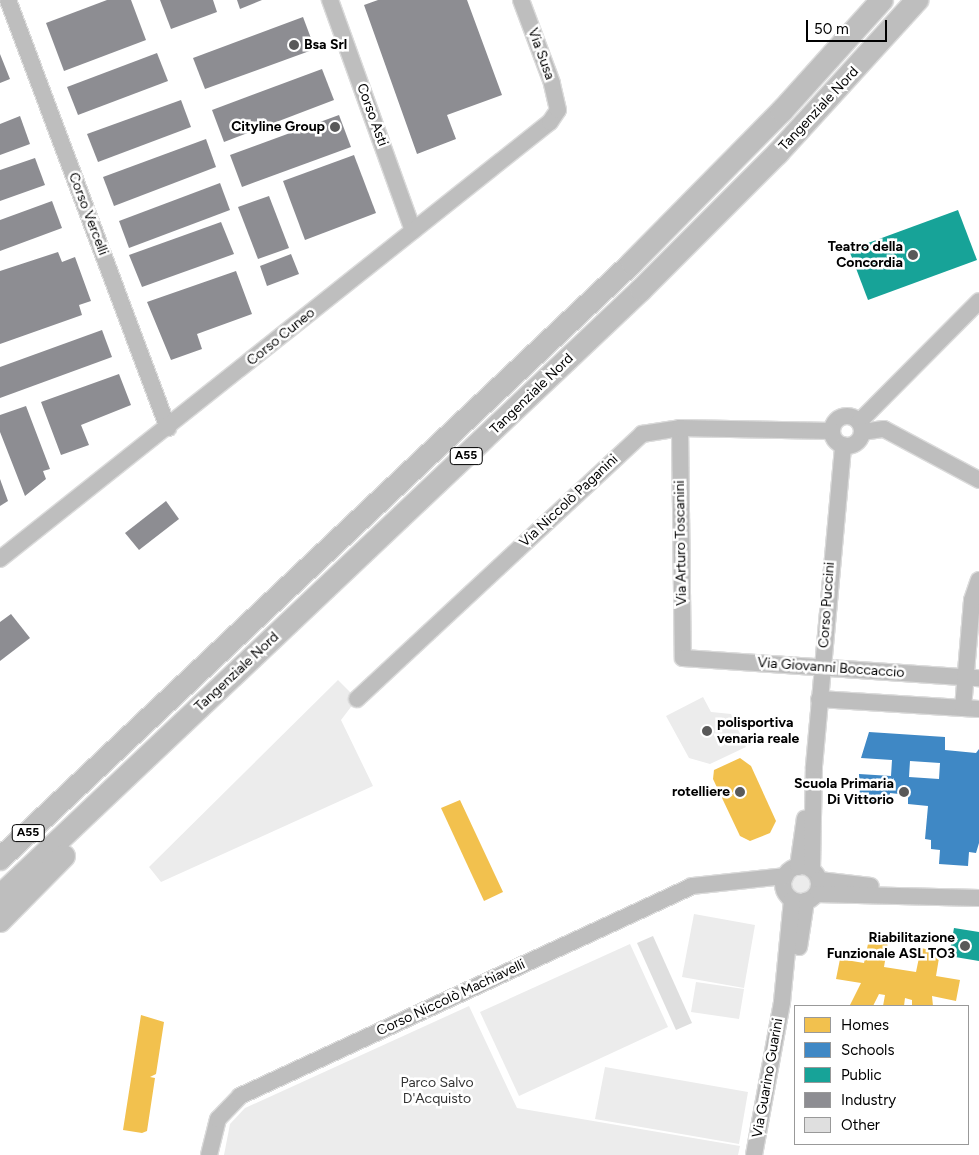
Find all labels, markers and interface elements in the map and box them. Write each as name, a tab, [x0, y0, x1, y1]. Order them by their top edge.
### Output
scale bar	[809, 10, 890, 42]
text: 50 m	[814, 20, 849, 38]
street label: Via Susa	[524, 26, 558, 82]
place label: Bsa Srl	[304, 37, 347, 53]
marker: Bsa Srl	[288, 39, 300, 51]
street label: Tangenziale Nord	[776, 63, 862, 155]
street label: Corso Asti	[353, 81, 391, 149]
place label: Cityline Group	[231, 119, 325, 135]
marker: Cityline Group	[329, 121, 341, 133]
street label: Corso Vercelli	[65, 170, 111, 258]
place label: Teatro della Concordia	[828, 239, 903, 272]
marker: Teatro della Concordia	[907, 249, 919, 261]
street label: Corso Cuneo	[244, 305, 318, 369]
street label: Tangenziale Nord	[487, 350, 577, 438]
road number: A55	[448, 446, 484, 466]
street label: Via Niccolò Paganini	[516, 451, 622, 551]
street label: Via Arturo Toscanini	[672, 480, 690, 606]
street label: Corso Puccini	[816, 561, 838, 649]
street label: Tangenziale Nord	[191, 629, 283, 715]
street label: Via Giovanni Boccaccio	[757, 654, 905, 682]
place label: polisportiva venaria reale	[717, 715, 799, 748]
marker: polisportiva venaria reale	[701, 725, 713, 737]
place label: Scuola Primaria Di Vittorio	[794, 776, 894, 809]
place label: rotelliere	[672, 784, 730, 800]
marker: rotelliere	[734, 786, 746, 798]
marker: Scuola Primaria Di Vittorio	[898, 786, 910, 798]
road number: A55	[10, 824, 46, 842]
place label: Riabilitazione Funzionale ASL TO3	[827, 930, 955, 962]
marker: Riabilitazione Funzionale ASL TO3	[959, 940, 971, 952]
street label: Corso Niccolò Machiavelli	[374, 956, 528, 1040]
legend	[794, 1005, 969, 1145]
text: Homes	[841, 1016, 889, 1034]
street label: Via Guarino Guarini	[749, 1017, 787, 1139]
text: Schools	[841, 1041, 894, 1059]
text: Public	[841, 1066, 882, 1084]
park label: Parco Salvo D'Acquisto	[400, 1075, 474, 1108]
text: Industry	[841, 1091, 896, 1109]
text: Other	[841, 1116, 880, 1134]

